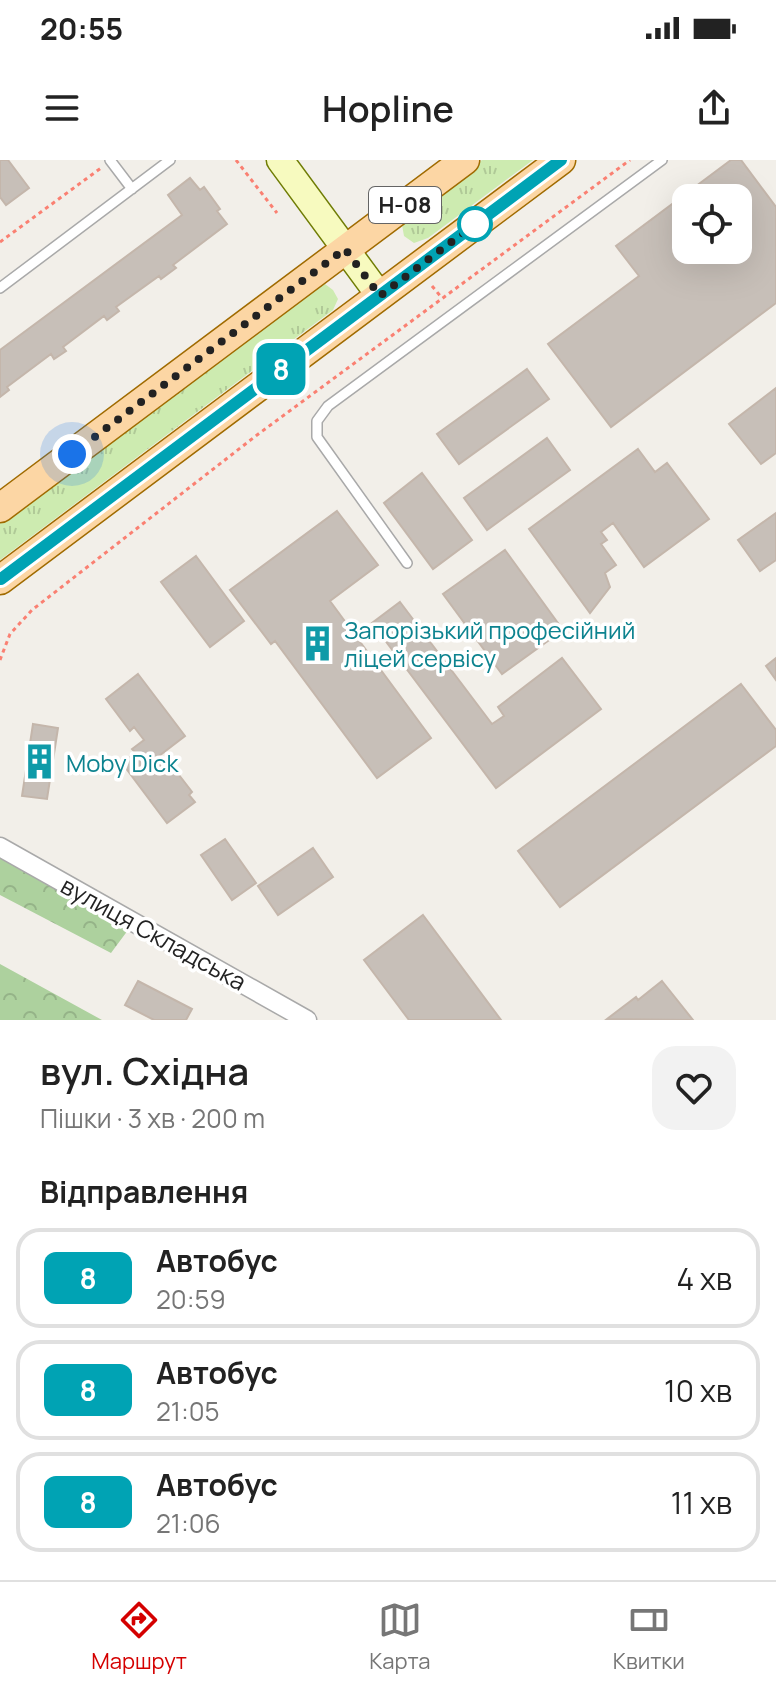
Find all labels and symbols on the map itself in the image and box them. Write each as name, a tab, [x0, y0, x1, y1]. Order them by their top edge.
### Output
road number: Н-08	[369, 187, 441, 223]
unlabelled marker	[458, 207, 492, 241]
line badge: 8	[255, 343, 307, 395]
your location	[52, 434, 92, 474]
place label: Запорізький професійний ліцей сервісу	[344, 613, 635, 674]
building icon: Запорізький професійний ліцей сервісу	[299, 624, 337, 662]
building icon: Moby Dick	[21, 743, 59, 781]
place label: Moby Dick	[66, 746, 179, 779]
street label: вулиця Складська	[55, 868, 253, 998]

